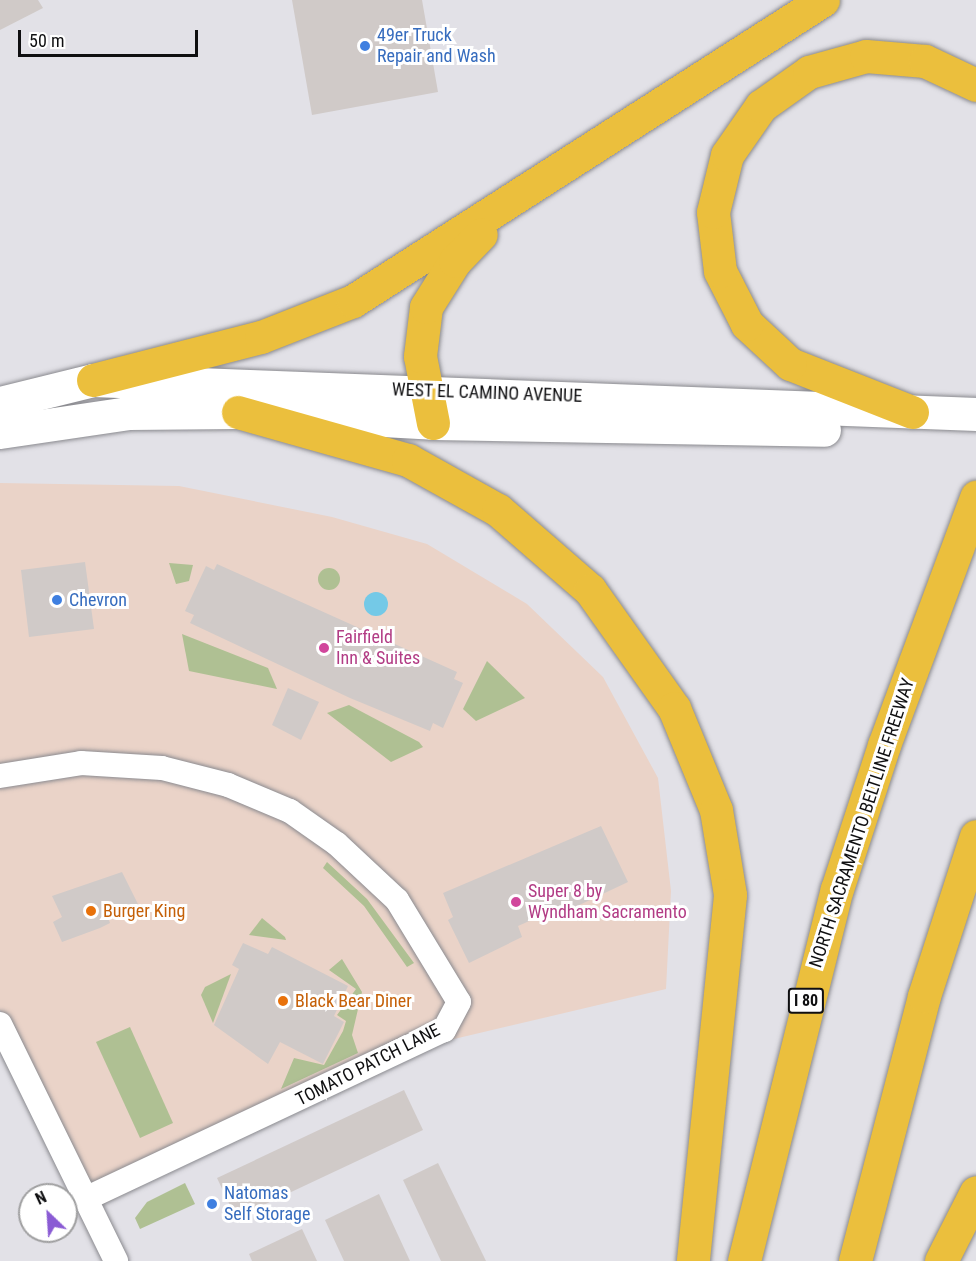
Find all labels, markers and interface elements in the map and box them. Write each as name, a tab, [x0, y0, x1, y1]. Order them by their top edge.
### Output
scale bar	[21, 18, 201, 56]
place label: 49er Truck Repair and Wash	[377, 25, 496, 68]
text: 50 m	[29, 30, 64, 51]
marker: 49er Truck Repair and Wash	[358, 39, 372, 53]
street label: WEST EL CAMINO AVENUE	[391, 379, 583, 407]
place label: Chevron	[69, 589, 127, 611]
marker: Chevron	[50, 593, 64, 607]
place label: Fairfield Inn & Suites	[336, 627, 420, 670]
marker: Fairfield Inn & Suites	[317, 641, 331, 655]
street label: NORTH SACRAMENTO BELTLINE FREEWAY	[805, 676, 919, 970]
place label: Super 8 by Wyndham Sacramento	[528, 881, 687, 924]
marker: Super 8 by Wyndham Sacramento	[509, 895, 523, 909]
place label: Burger King	[103, 900, 185, 922]
marker: Burger King	[84, 904, 98, 918]
road number: I 80	[786, 988, 826, 1014]
place label: Black Bear Diner	[295, 990, 412, 1012]
marker: Black Bear Diner	[276, 994, 290, 1008]
street label: TOMATO PATCH LANE	[292, 1019, 444, 1111]
north arrow	[18, 1183, 78, 1243]
place label: Natomas Self Storage	[224, 1183, 310, 1226]
text: N	[33, 1187, 49, 1209]
marker: Natomas Self Storage	[205, 1197, 219, 1211]

